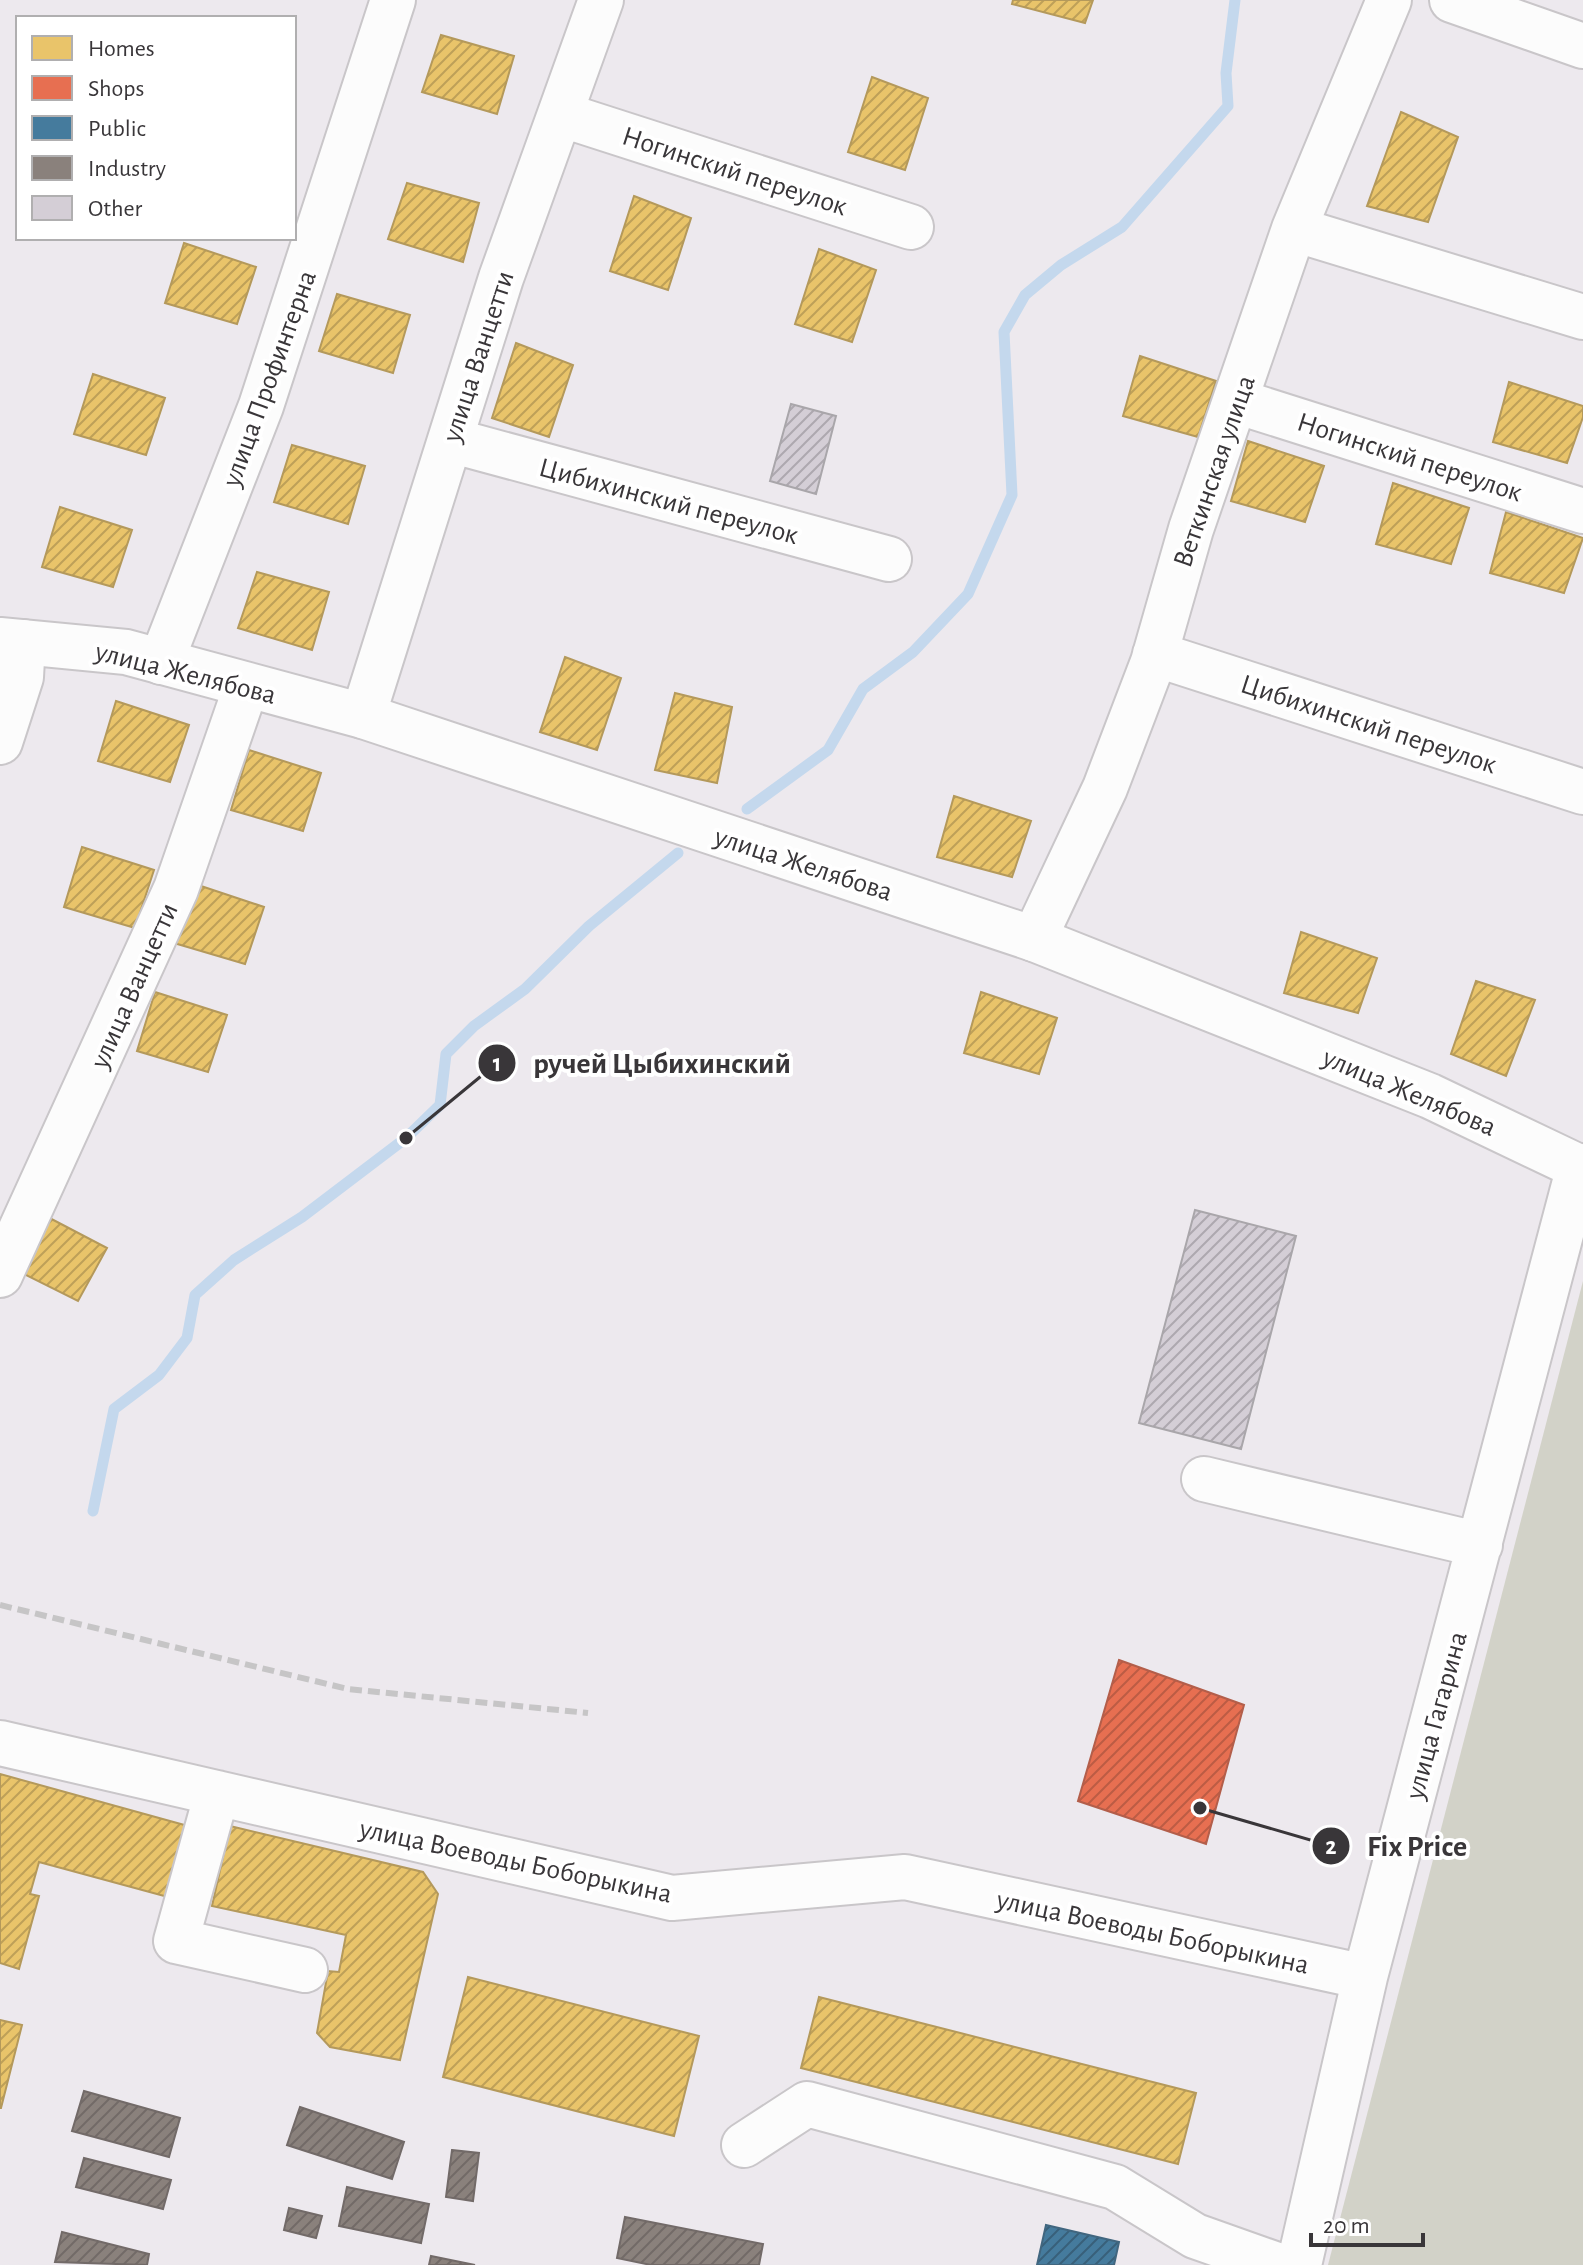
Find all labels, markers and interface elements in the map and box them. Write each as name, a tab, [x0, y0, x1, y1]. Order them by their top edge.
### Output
legend	[16, 16, 296, 240]
text: Homes	[88, 37, 155, 61]
text: Shops	[88, 77, 144, 101]
text: Public	[88, 117, 146, 141]
street label: Ногинский переулок	[618, 122, 850, 222]
text: Industry	[88, 157, 166, 181]
text: Other	[88, 197, 142, 221]
street label: улица Профинтерна	[217, 267, 322, 491]
street label: улица Ванцетти	[438, 268, 520, 446]
street label: Веткинская улица	[1169, 372, 1261, 571]
street label: Ногинский переулок	[1293, 408, 1525, 508]
street label: Цибихинский переулок	[536, 454, 801, 550]
street label: улица Желябова	[91, 638, 279, 710]
street label: Цибихинский переулок	[1237, 670, 1500, 780]
street label: улица Желябова	[710, 823, 896, 907]
street label: улица Ванцетти	[85, 899, 184, 1074]
callout: ручей Цыбихинский	[477, 1036, 807, 1090]
street label: улица Желябова	[1318, 1043, 1500, 1142]
text: ручей Цыбихинский	[533, 1049, 791, 1079]
text: 1	[493, 1052, 501, 1076]
street label: улица Гагарина	[1401, 1629, 1473, 1803]
street label: улица Воеводы Боборыкина	[356, 1815, 674, 1909]
callout: Fix Price	[1311, 1819, 1483, 1873]
text: Fix Price	[1367, 1832, 1467, 1862]
text: 2	[1325, 1835, 1337, 1859]
street label: улица Воеводы Боборыкина	[993, 1886, 1311, 1980]
scale bar	[1311, 2197, 1423, 2247]
text: 20 m	[1323, 2214, 1370, 2238]

